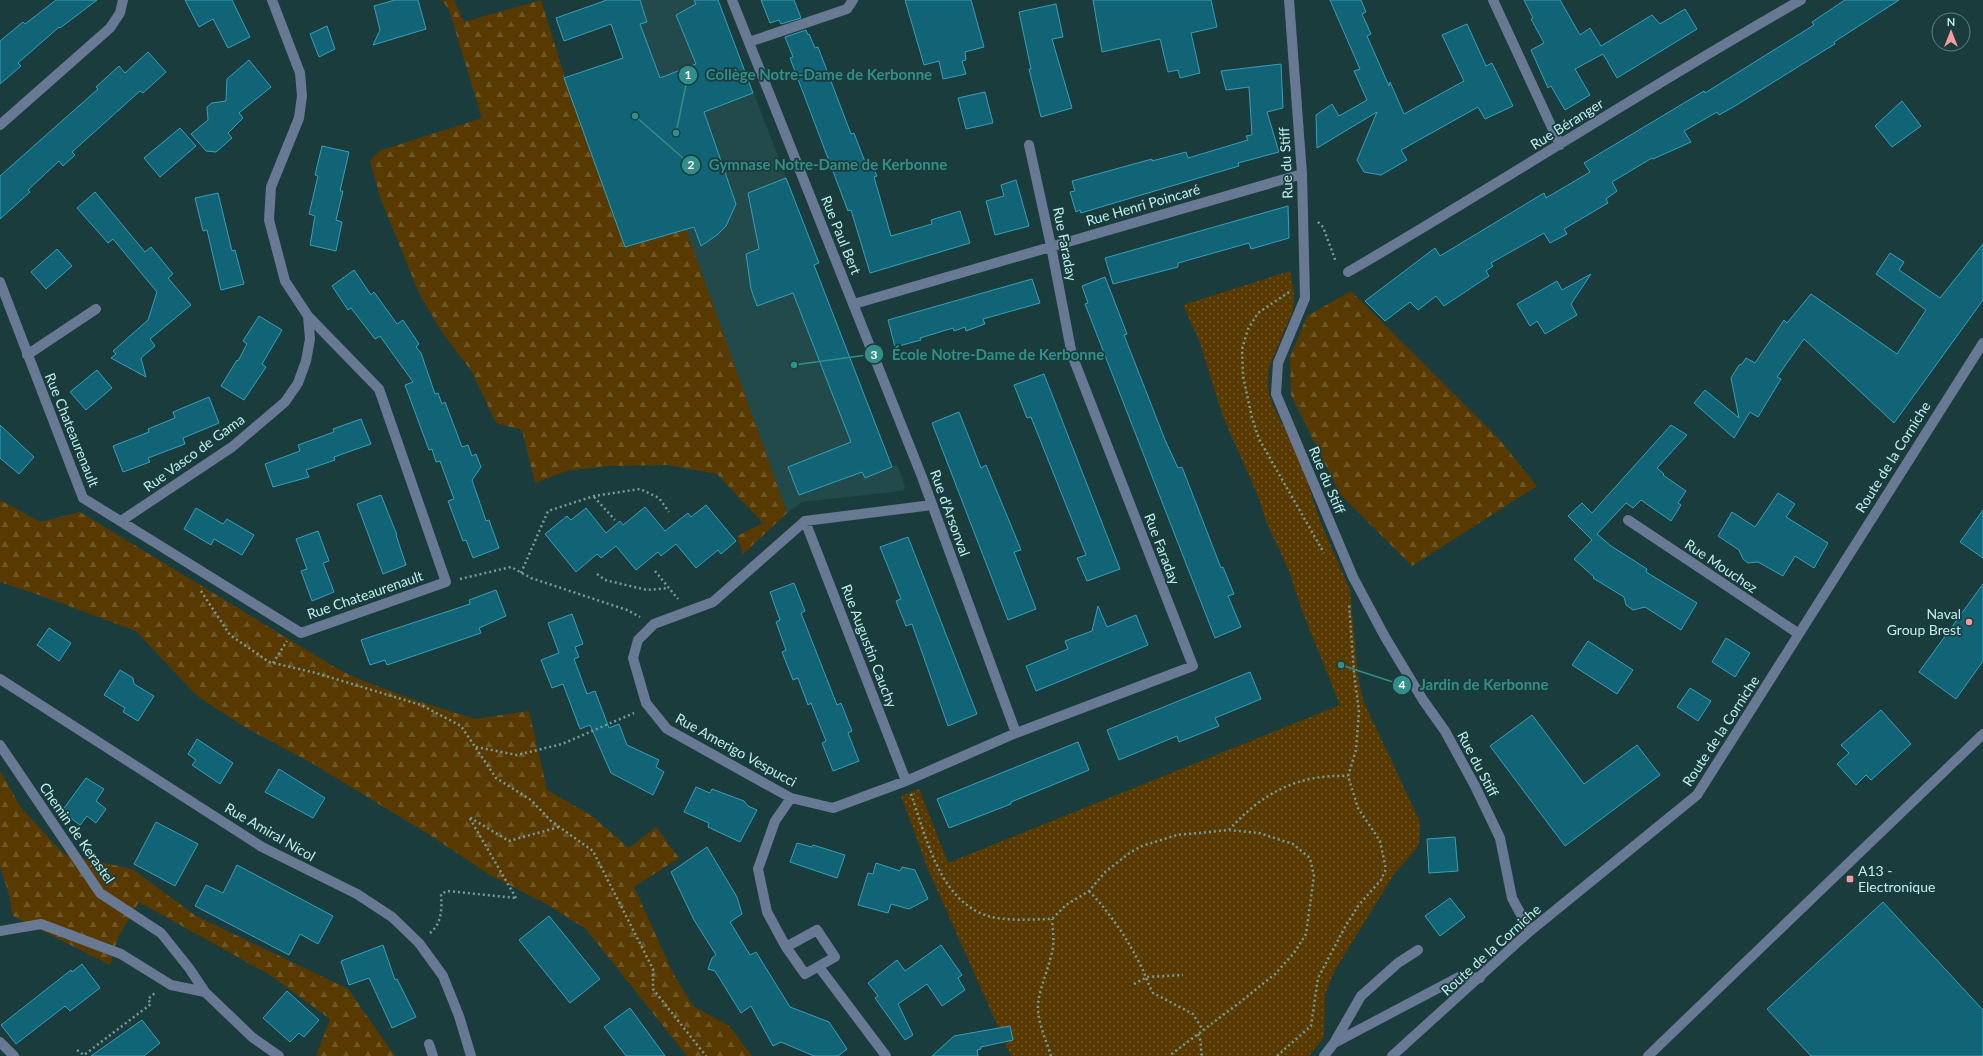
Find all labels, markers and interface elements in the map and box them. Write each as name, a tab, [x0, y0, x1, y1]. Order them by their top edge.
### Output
north arrow	[1931, 12, 1971, 52]
text: N	[1947, 15, 1955, 28]
callout: Collège Notre-Dame de Kerbonne	[678, 61, 940, 88]
text: Collège Notre-Dame de Kerbonne	[706, 65, 932, 83]
text: 1	[685, 67, 692, 82]
street label: Rue Béranger	[1527, 94, 1606, 153]
street label: Rue du Stiff	[1275, 126, 1296, 199]
callout: Gymnase Notre-Dame de Kerbonne	[681, 151, 955, 178]
text: Gymnase Notre-Dame de Kerbonne	[709, 155, 947, 173]
text: 2	[688, 157, 695, 172]
street label: Rue Henri Poincaré	[1084, 180, 1202, 229]
street label: Rue Paul Bert	[818, 193, 865, 277]
street label: Rue Faraday	[1050, 206, 1081, 283]
callout: École Notre-Dame de Kerbonne	[864, 341, 1112, 368]
text: École Notre-Dame de Kerbonne	[892, 345, 1104, 363]
text: 3	[871, 347, 878, 362]
street label: Rue Chateaurenault	[42, 370, 103, 489]
street label: Route de la Corniche	[1851, 398, 1934, 516]
street label: Rue Vasco de Gama	[140, 410, 248, 495]
street label: Rue du Stiff	[1306, 443, 1350, 517]
street label: Rue d'Arsonval	[927, 467, 974, 558]
street label: Rue Faraday	[1141, 511, 1184, 588]
street label: Rue Mouchez	[1682, 535, 1761, 596]
street label: Rue Chateaurenault	[305, 567, 425, 622]
street label: Rue Augustin Cauchy	[838, 582, 901, 711]
place label: Naval Group Brest	[1887, 605, 1961, 638]
marker: Naval Group Brest	[1964, 617, 1974, 627]
callout: Jardin de Kerbonne	[1392, 671, 1557, 698]
street label: Route de la Corniche	[1679, 672, 1763, 789]
text: Jardin de Kerbonne	[1419, 675, 1549, 693]
text: 4	[1399, 677, 1406, 692]
street label: Rue Amerigo Vespucci	[673, 709, 800, 790]
street label: Rue du Stiff	[1454, 728, 1503, 800]
street label: Chemin de Kerastel	[36, 779, 119, 887]
street label: Rue Amiral Nicol	[222, 799, 319, 864]
place label: A13 - Electronique	[1858, 862, 1935, 895]
marker: A13 - Electronique	[1845, 874, 1855, 884]
street label: Route de la Corniche	[1437, 900, 1544, 999]

